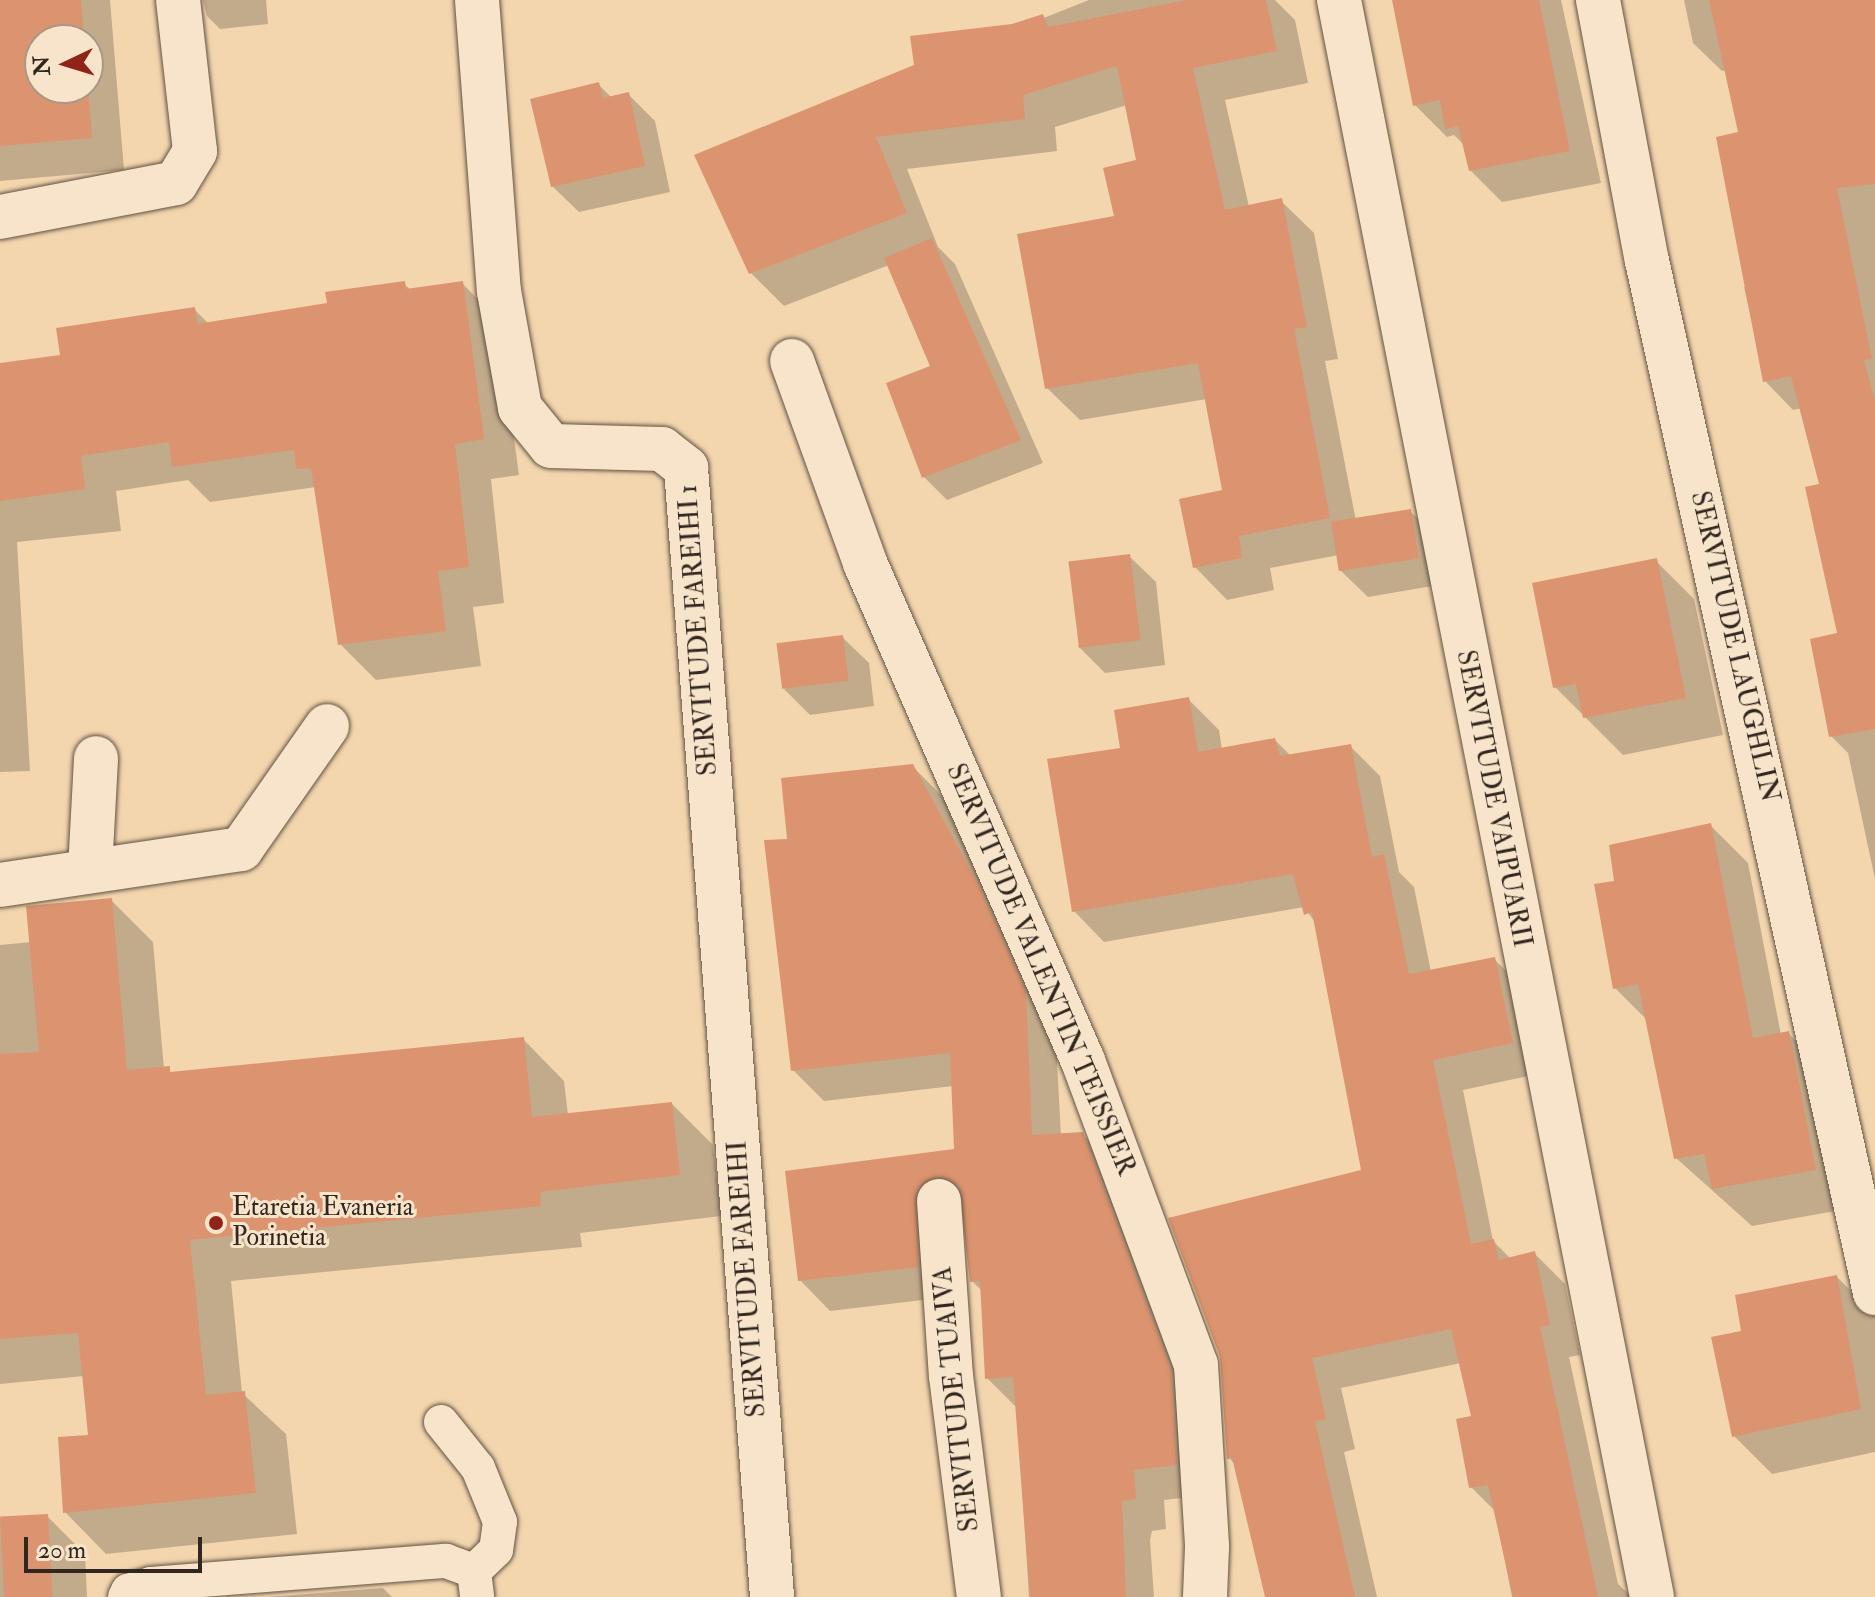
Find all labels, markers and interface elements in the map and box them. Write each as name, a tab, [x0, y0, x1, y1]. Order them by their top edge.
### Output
north arrow	[24, 24, 104, 104]
text: N	[27, 55, 57, 76]
street label: SERVITUDE FAREIHI 1	[673, 483, 725, 777]
street label: SERVITUDE LAUGHLIN	[1683, 489, 1785, 805]
street label: SERVITUDE VAIPUARII	[1449, 648, 1537, 950]
street label: SERVITUDE VALENTIN TEISSIER	[939, 760, 1141, 1180]
street label: SERVITUDE FAREIHI	[723, 1140, 773, 1418]
place label: Etaretia Evaneria Porinetia	[232, 1192, 413, 1254]
marker: Etaretia Evaneria Porinetia	[207, 1214, 225, 1232]
street label: SERVITUDE TUAIVA	[928, 1265, 986, 1533]
scale bar	[28, 1521, 206, 1571]
text: 20 m	[38, 1535, 86, 1566]

